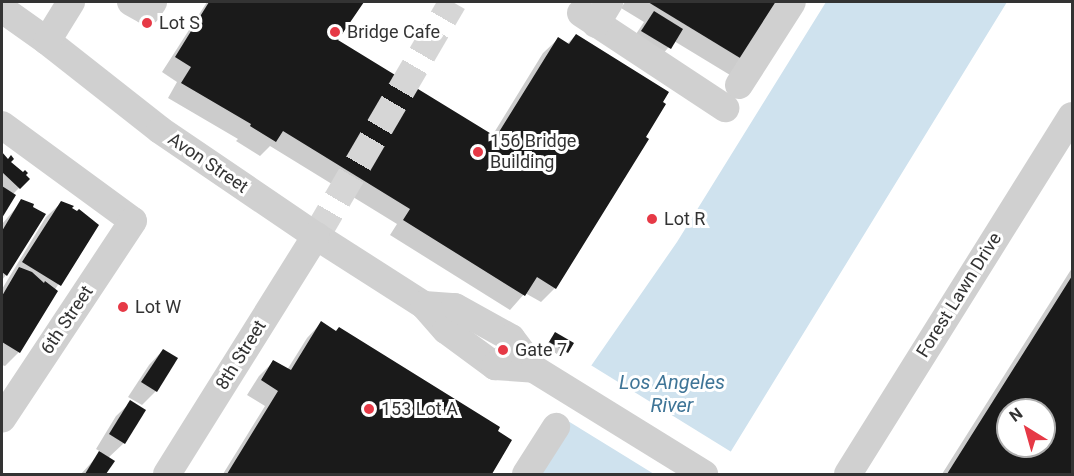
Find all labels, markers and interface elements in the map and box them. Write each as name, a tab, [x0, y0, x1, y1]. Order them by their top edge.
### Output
place label: Lot S	[159, 12, 200, 34]
marker: Lot S	[140, 16, 154, 30]
place label: Bridge Cafe	[347, 21, 440, 43]
marker: Bridge Cafe	[328, 25, 342, 39]
street label: Avon Street	[164, 128, 252, 198]
place label: 156 Bridge Building	[490, 131, 576, 174]
marker: 156 Bridge Building	[471, 145, 485, 159]
place label: Lot R	[664, 208, 705, 230]
marker: Lot R	[645, 212, 659, 226]
street label: Forest Lawn Drive	[912, 229, 1006, 361]
street label: 6th Street	[36, 282, 98, 358]
place label: Lot W	[135, 296, 181, 318]
marker: Lot W	[116, 300, 130, 314]
street label: 8th Street	[211, 316, 271, 394]
place label: Gate 7	[515, 339, 567, 361]
marker: Gate 7	[496, 343, 510, 357]
water label: Los Angeles River	[619, 370, 725, 417]
place label: 153 Lot A	[381, 398, 458, 420]
north arrow	[996, 398, 1056, 458]
marker: 153 Lot A	[362, 402, 376, 416]
text: N	[1006, 404, 1026, 426]

